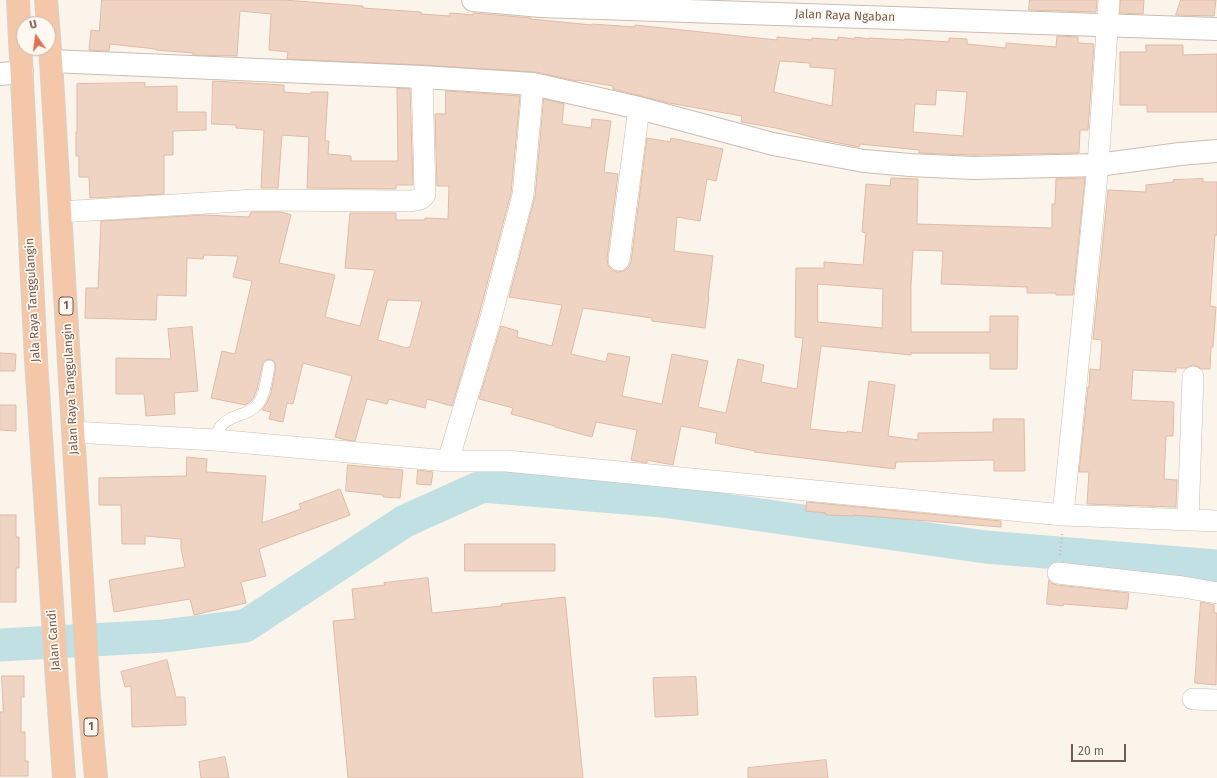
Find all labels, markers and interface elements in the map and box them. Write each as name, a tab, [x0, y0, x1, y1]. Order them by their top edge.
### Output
street label: Jalan Raya Ngaban	[795, 7, 895, 25]
north arrow	[16, 16, 56, 56]
text: U	[28, 18, 38, 32]
street label: Jala Raya Tanggulangin	[23, 238, 43, 362]
road number: 1	[59, 297, 73, 315]
street label: Jalan Raya Tanggulangin	[60, 323, 82, 455]
street label: Jalan Candi	[45, 609, 63, 671]
road number: 1	[84, 718, 98, 736]
scale bar	[1073, 736, 1128, 762]
text: 20 m	[1078, 744, 1104, 758]

